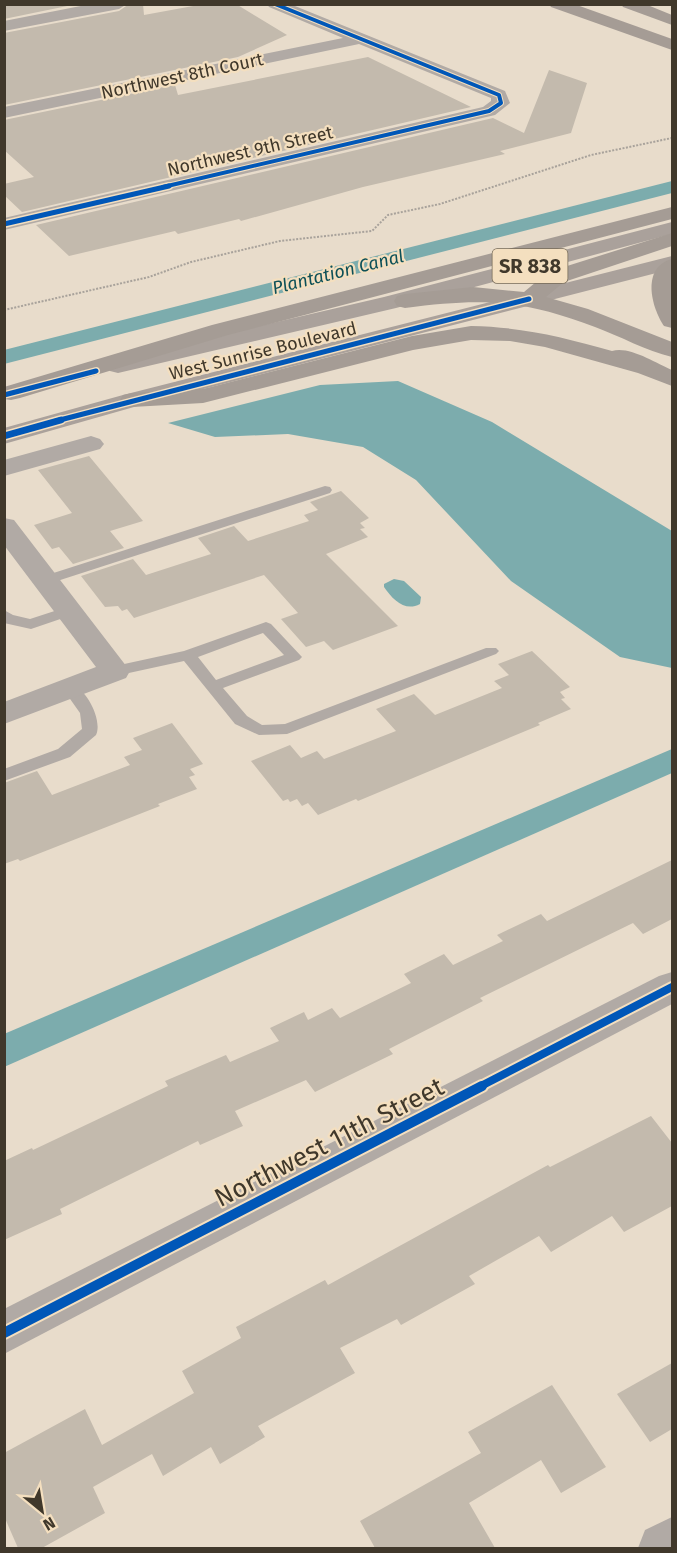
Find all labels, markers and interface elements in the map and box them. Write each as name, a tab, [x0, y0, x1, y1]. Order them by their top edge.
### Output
street label: Northwest 8th Court	[99, 48, 266, 104]
street label: Northwest 9th Street	[165, 121, 335, 181]
water label: Plantation Canal	[270, 245, 406, 299]
road number: SR 838	[492, 249, 568, 283]
street label: West Sunrise Boulevard	[167, 317, 359, 385]
street label: Northwest 11th Street	[209, 1071, 450, 1214]
north arrow	[12, 1481, 72, 1541]
text: N	[40, 1513, 59, 1534]

